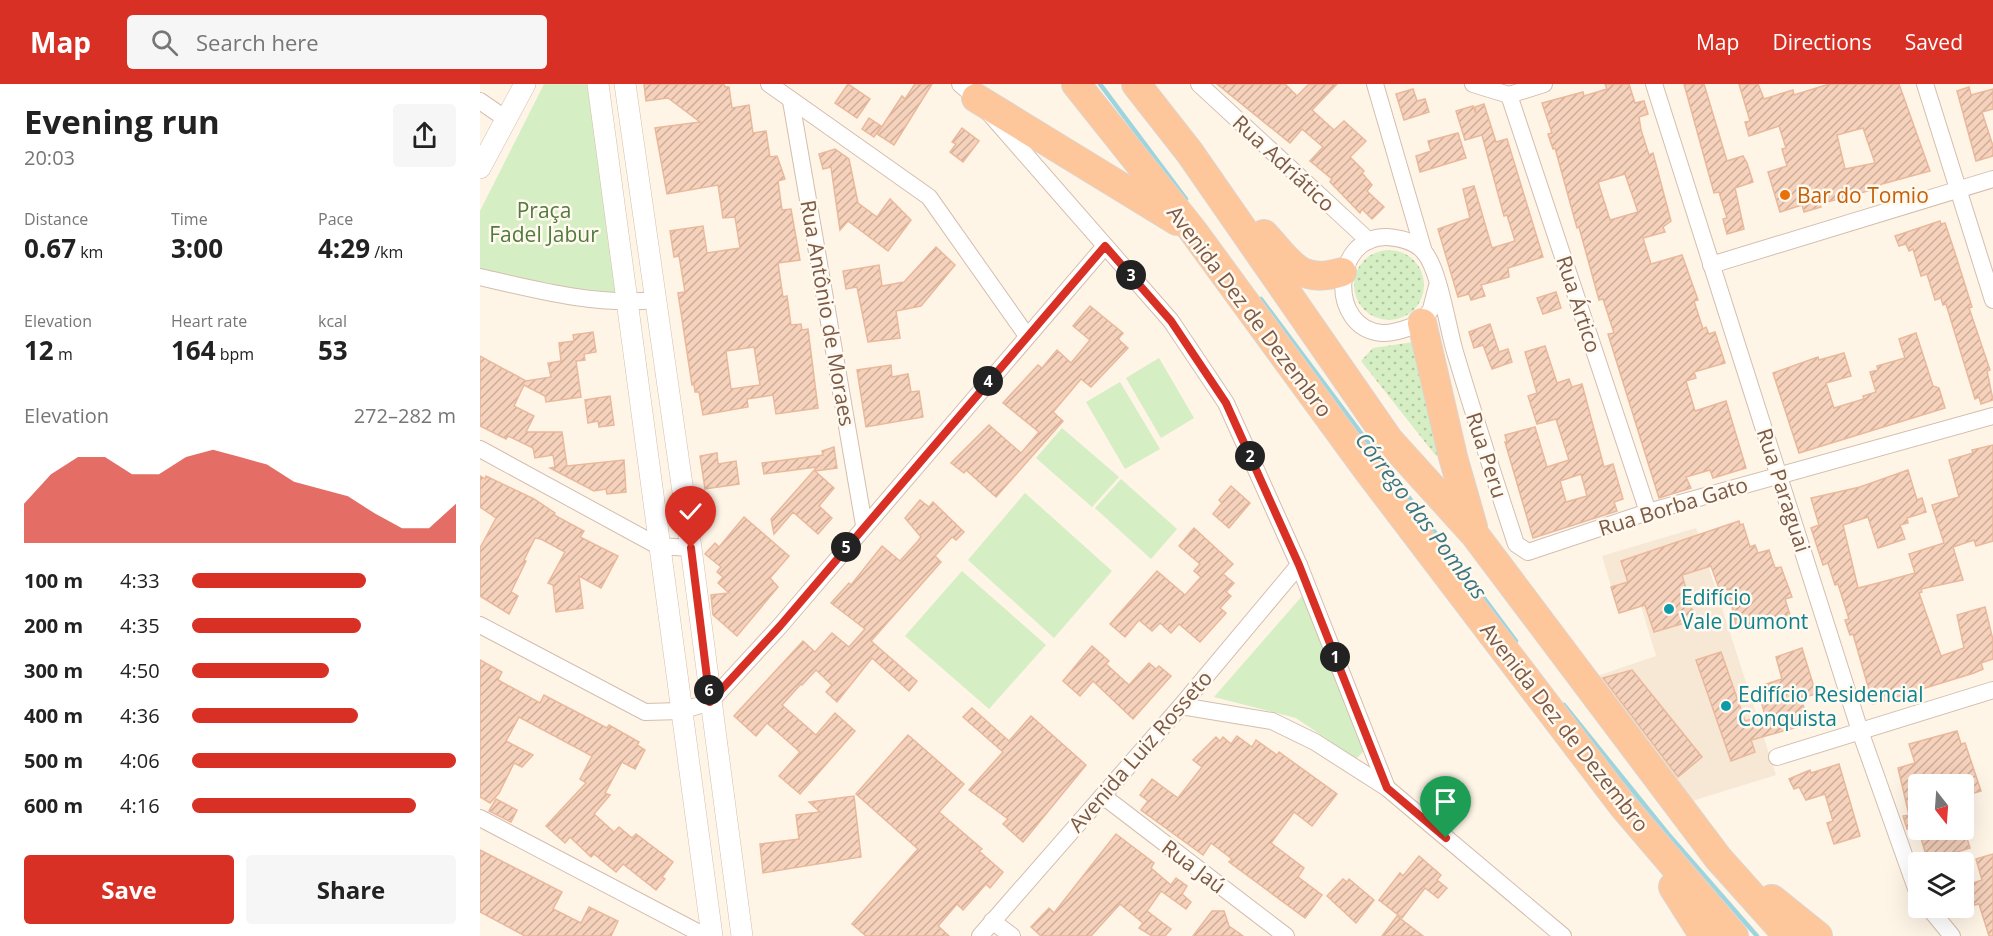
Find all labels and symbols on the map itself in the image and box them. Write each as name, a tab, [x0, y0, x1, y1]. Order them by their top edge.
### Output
street label: Rua Adriático	[1227, 108, 1341, 218]
place label: Bar do Tomio	[1797, 181, 1929, 209]
marker: Bar do Tomio	[1778, 188, 1792, 202]
park label: Praça Fadel Jabur	[489, 196, 599, 248]
street label: Rua Antônio de Moraes	[794, 198, 862, 428]
street label: Avenida Dez de Dezembro	[1161, 199, 1339, 423]
street label: Rua Ártico	[1550, 252, 1608, 356]
pin: 3	[1116, 260, 1146, 290]
pin: 4	[973, 366, 1003, 396]
street label: Rua Peru	[1460, 408, 1514, 502]
street label: Rua Paraguai	[1751, 424, 1817, 556]
water label: Córrego das Pombas	[1349, 425, 1495, 605]
pin: 2	[1235, 441, 1265, 471]
street label: Rua Borba Gato	[1595, 470, 1751, 542]
pin	[665, 486, 716, 548]
pin: 5	[831, 532, 861, 562]
place label: Edifício Vale Dumont	[1681, 583, 1808, 635]
marker: Edifício Vale Dumont	[1662, 602, 1676, 616]
street label: Avenida Dez de Dezembro	[1474, 617, 1656, 837]
pin: 1	[1320, 642, 1350, 672]
street label: Avenida Luiz Rosseto	[1062, 664, 1218, 838]
pin: 6	[694, 675, 724, 705]
place label: Edifício Residencial Conquista	[1738, 680, 1924, 732]
marker: Edifício Residencial Conquista	[1719, 699, 1733, 713]
north arrow	[1908, 774, 1974, 840]
pin	[1420, 776, 1471, 838]
street label: Rua Jaú	[1156, 833, 1232, 899]

